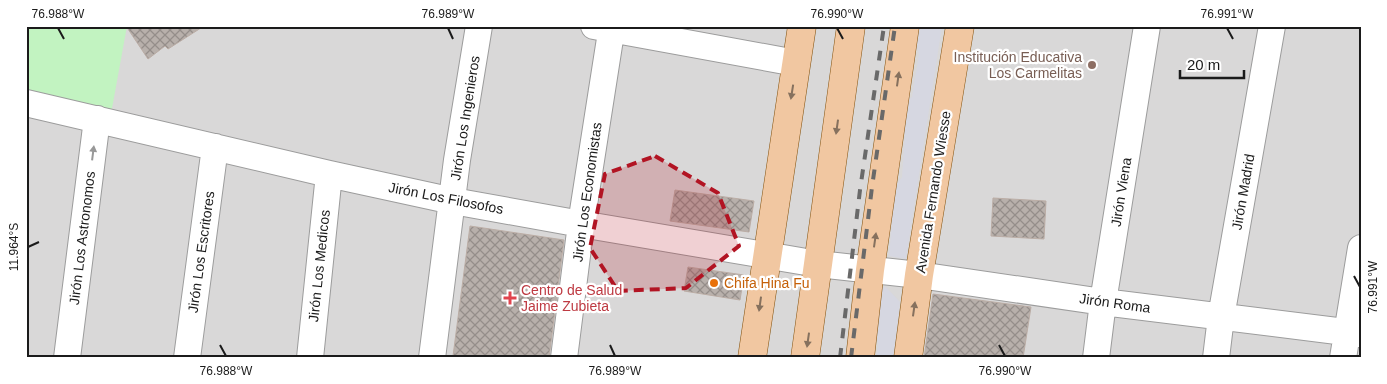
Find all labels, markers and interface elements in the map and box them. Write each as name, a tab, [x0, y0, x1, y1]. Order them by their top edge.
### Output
text: 76.988°W	[32, 7, 85, 21]
text: 76.989°W	[422, 7, 475, 21]
text: 76.990°W	[811, 7, 864, 21]
text: 76.991°W	[1201, 7, 1254, 21]
scale bar	[1180, 48, 1243, 80]
place label: Institución Educativa Los Carmelitas	[954, 49, 1082, 81]
street label: Jirón Los Ingenieros	[447, 54, 483, 182]
text: 20 m	[1187, 56, 1220, 73]
marker: Institución Educativa Los Carmelitas	[1086, 59, 1098, 71]
one-way arrow	[894, 71, 902, 87]
one-way arrow	[787, 84, 795, 100]
street label: Avenida Fernando Wiesse	[912, 110, 954, 274]
one-way arrow	[833, 119, 841, 135]
street label: Jirón Los Economistas	[569, 121, 605, 263]
one-way arrow	[89, 145, 97, 161]
street label: Jirón Madrid	[1228, 153, 1258, 231]
street label: Jirón Viena	[1108, 156, 1134, 228]
street label: Jirón Los Astronomos	[66, 170, 98, 306]
street label: Jirón Los Filosofos	[387, 179, 505, 217]
street label: Jirón Los Escritores	[185, 190, 217, 314]
street label: Jirón Los Medicos	[305, 209, 333, 323]
text: 11.964°S	[7, 223, 21, 271]
one-way arrow	[871, 232, 879, 248]
text: 76.991°W	[1366, 260, 1380, 313]
place label: Chifa Hina Fu	[724, 275, 810, 291]
marker: Chifa Hina Fu	[708, 277, 720, 289]
place label: Centro de Salud Jaime Zubieta	[521, 282, 622, 314]
street label: Jirón Roma	[1078, 290, 1152, 316]
marker: Centro de Salud Jaime Zubieta	[503, 291, 517, 305]
one-way arrow	[755, 297, 763, 313]
one-way arrow	[910, 301, 918, 317]
one-way arrow	[804, 332, 812, 348]
text: 76.988°W	[200, 364, 253, 378]
text: 76.989°W	[589, 364, 642, 378]
text: 76.990°W	[979, 364, 1032, 378]

